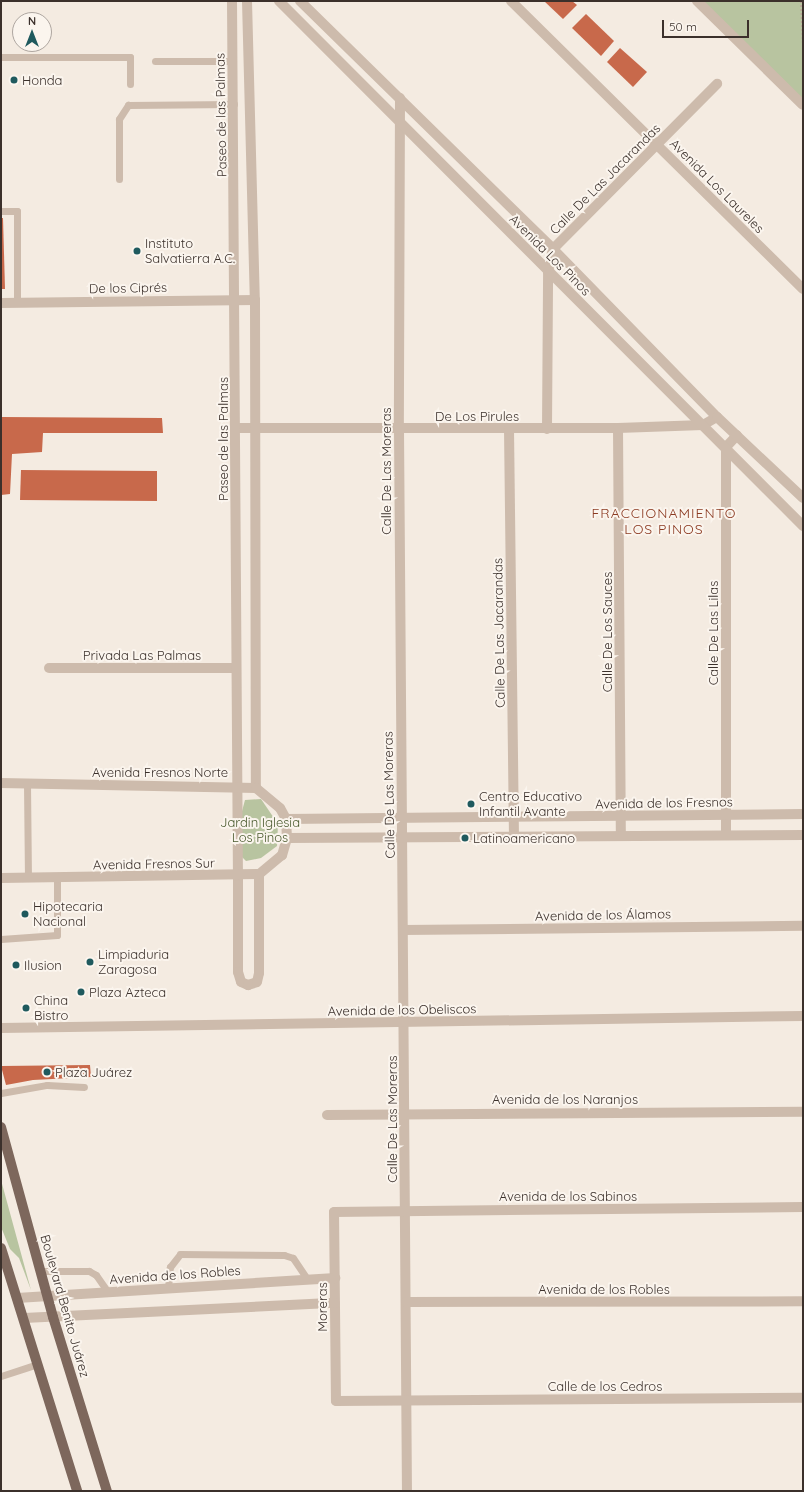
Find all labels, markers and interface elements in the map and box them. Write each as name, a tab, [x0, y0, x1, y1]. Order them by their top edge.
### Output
north arrow	[12, 12, 52, 52]
scale bar	[664, 12, 751, 38]
text: N	[28, 14, 36, 28]
text: 50 m	[669, 19, 697, 34]
street label: Paseo de las Palmas	[212, 53, 230, 177]
place label: Honda	[22, 72, 62, 88]
marker: Honda	[9, 75, 19, 85]
street label: Calle De Las Jacarandas	[546, 120, 664, 238]
street label: Avenida Los Laureles	[667, 136, 767, 236]
street label: Avenida Los Pinos	[506, 211, 594, 299]
place label: Instituto Salvatierra A.C.	[145, 236, 235, 267]
marker: Instituto Salvatierra A.C.	[132, 246, 142, 256]
street label: De los Ciprés	[89, 280, 167, 296]
street label: Paseo de las Palmas	[215, 377, 231, 501]
street label: Calle De Las Moreras	[378, 407, 394, 535]
street label: De Los Pirules	[435, 408, 519, 424]
district label: FRACCIONAMIENTO LOS PINOS	[591, 505, 737, 538]
street label: Calle De Las Jacarandas	[490, 558, 508, 708]
street label: Calle De Los Sauces	[599, 572, 615, 692]
street label: Calle De Las Lilas	[705, 581, 721, 685]
street label: Privada Las Palmas	[83, 647, 201, 663]
street label: Calle De Las Moreras	[380, 731, 398, 859]
street label: Avenida Fresnos Norte	[92, 764, 228, 780]
place label: Centro Educativo Infantil Avante	[479, 789, 582, 820]
street label: Avenida de los Fresnos	[595, 794, 733, 812]
marker: Centro Educativo Infantil Avante	[466, 799, 476, 809]
park label: Jardin Iglesia Los Pinos	[220, 815, 300, 846]
place label: Latinoamericano	[473, 830, 575, 846]
marker: Latinoamericano	[460, 833, 470, 843]
street label: Avenida Fresnos Sur	[93, 855, 215, 873]
place label: Hipotecaria Nacional	[33, 899, 103, 930]
street label: Avenida de los Álamos	[535, 906, 671, 924]
marker: Hipotecaria Nacional	[20, 909, 30, 919]
place label: Limpiaduria Zaragosa	[98, 947, 169, 978]
place label: Ilusion	[24, 957, 62, 973]
marker: Limpiaduria Zaragosa	[85, 957, 95, 967]
marker: Ilusion	[11, 960, 21, 970]
place label: Plaza Azteca	[89, 984, 166, 1000]
marker: Plaza Azteca	[76, 987, 86, 997]
place label: China Bistro	[34, 993, 68, 1024]
street label: Avenida de los Obeliscos	[328, 1001, 476, 1019]
marker: China Bistro	[21, 1003, 31, 1013]
street label: Calle De Las Moreras	[384, 1055, 400, 1183]
place label: Plaza Juárez	[55, 1064, 132, 1080]
marker: Plaza Juárez	[42, 1067, 52, 1077]
street label: Avenida de los Naranjos	[492, 1091, 638, 1107]
street label: Avenida de los Sabinos	[499, 1188, 637, 1204]
street label: Boulevard Benito Juárez	[37, 1233, 93, 1379]
street label: Avenida de los Robles	[109, 1263, 241, 1287]
street label: Avenida de los Robles	[538, 1281, 670, 1297]
street label: Moreras	[314, 1282, 330, 1332]
street label: Calle de los Cedros	[548, 1378, 662, 1394]

